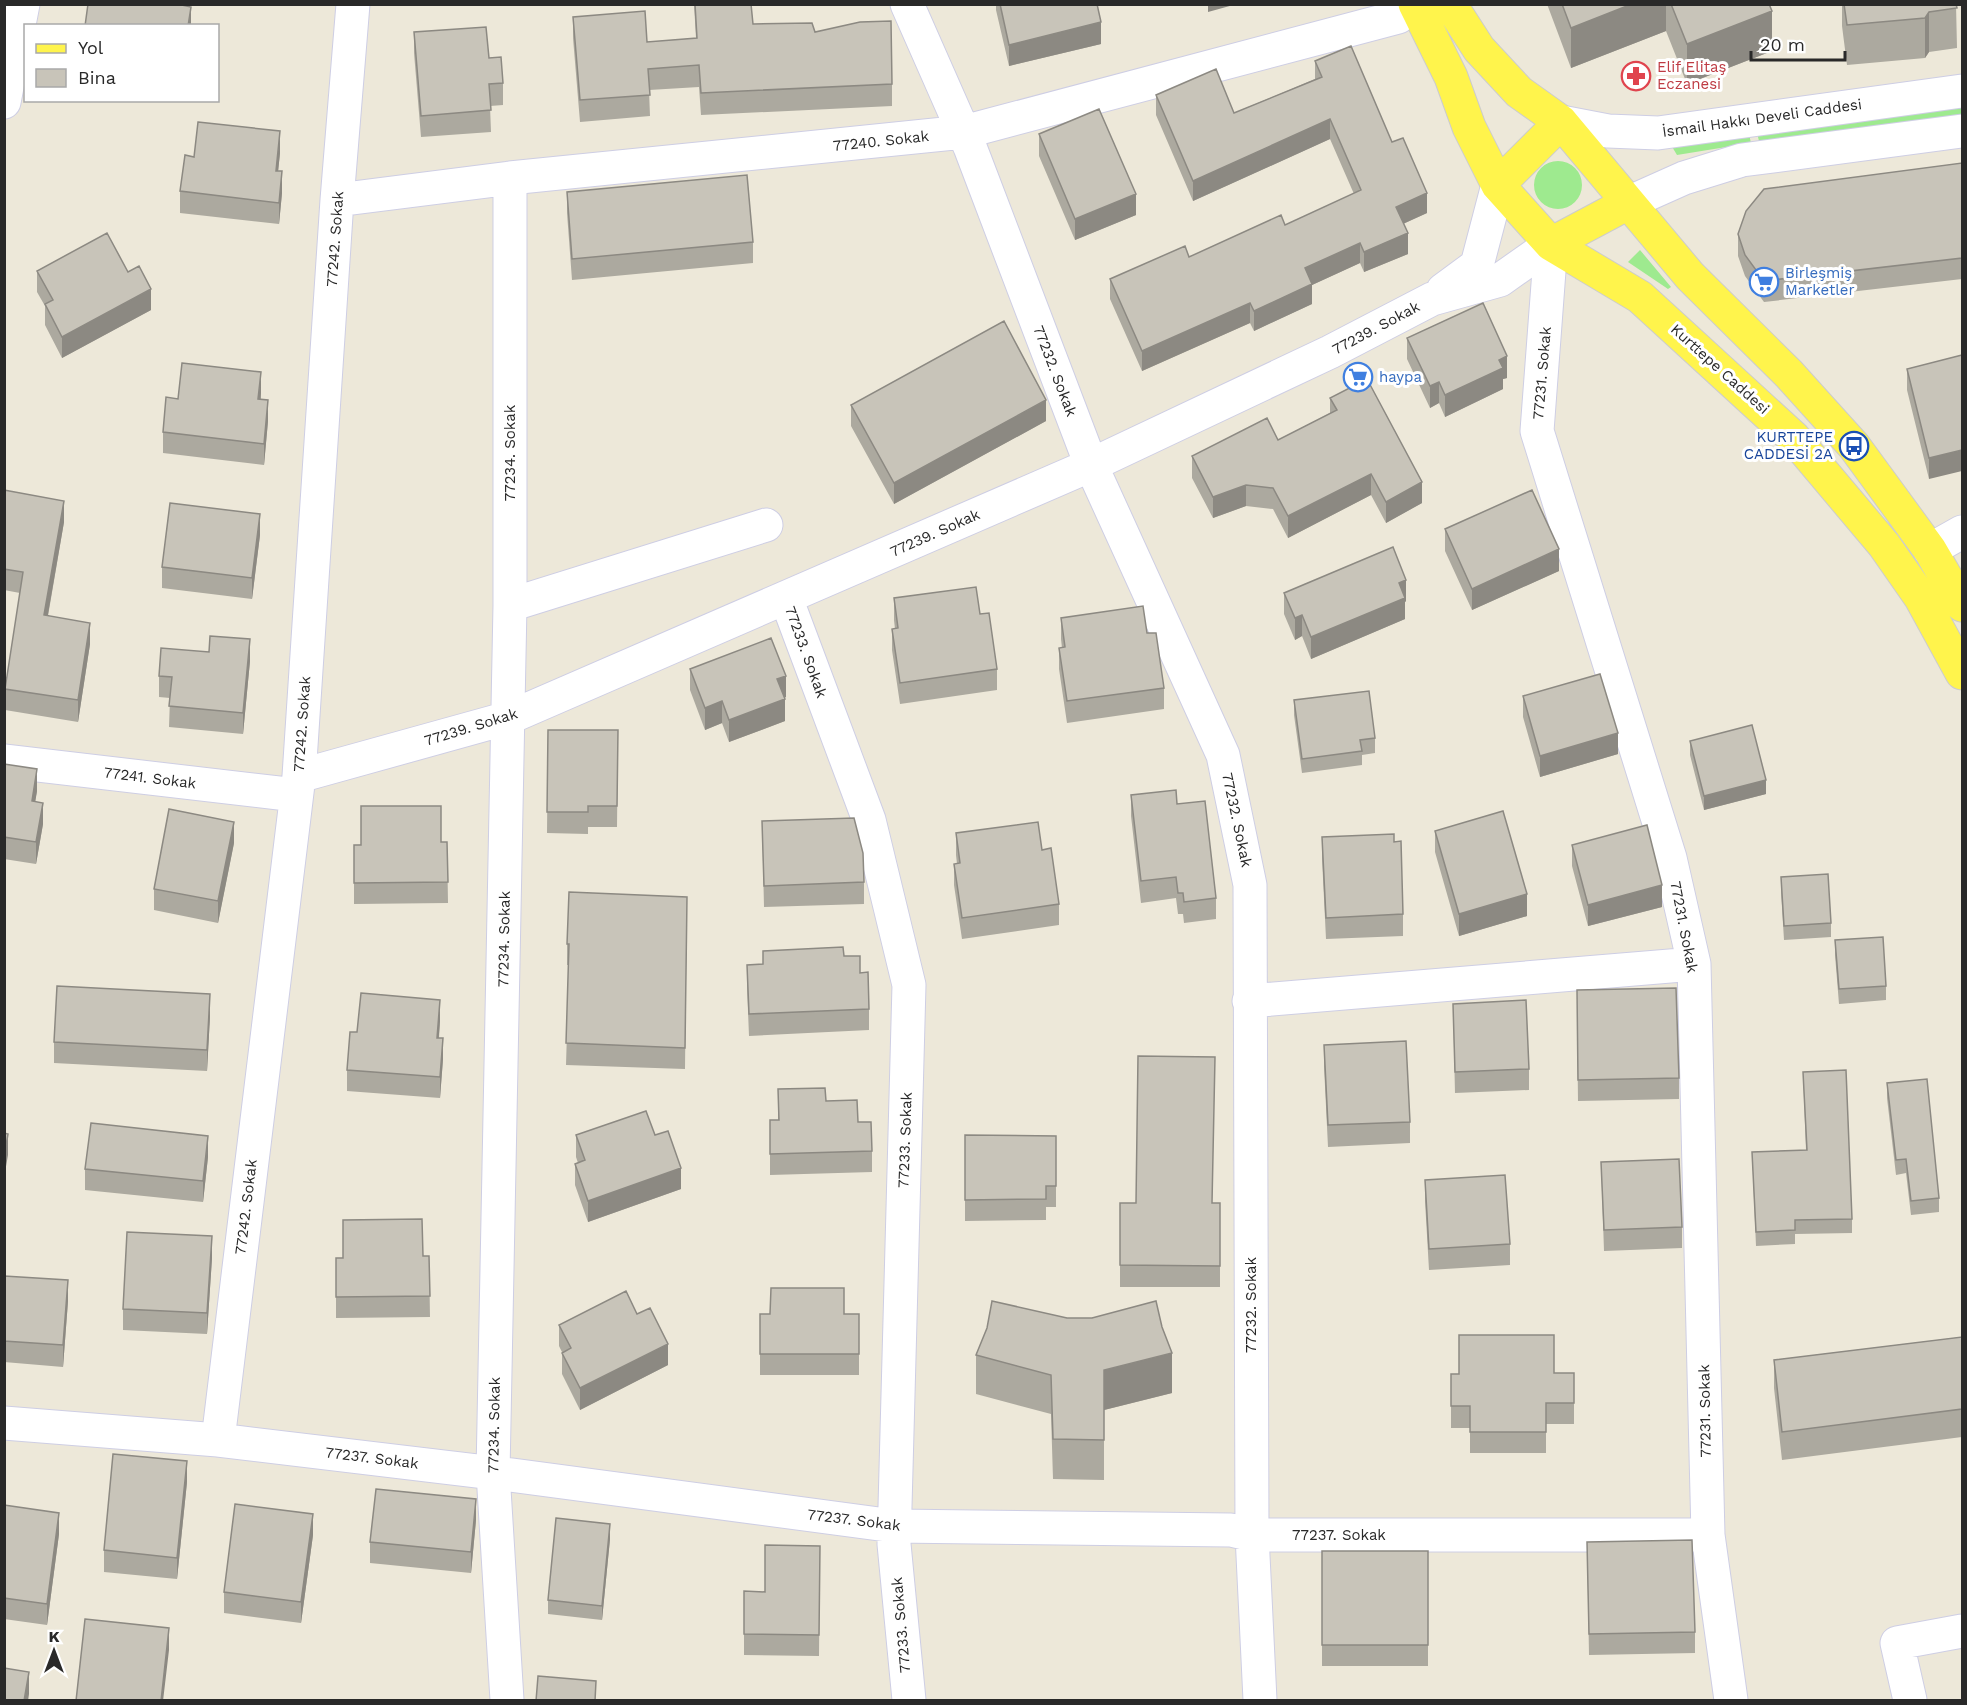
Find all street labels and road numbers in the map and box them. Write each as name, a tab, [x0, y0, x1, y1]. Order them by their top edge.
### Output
street label: İsmail Hakkı Develi Caddesi	[1661, 95, 1863, 141]
street label: 77240. Sokak	[832, 127, 930, 155]
street label: 77242. Sokak	[323, 190, 347, 288]
street label: 77239. Sokak	[1329, 297, 1423, 359]
street label: Kurttepe Caddesi	[1667, 320, 1773, 418]
street label: 77232. Sokak	[1029, 323, 1081, 420]
street label: 77231. Sokak	[1529, 325, 1555, 420]
street label: 77234. Sokak	[501, 404, 519, 501]
street label: 77239. Sokak	[887, 505, 983, 561]
street label: 77233. Sokak	[781, 604, 831, 701]
street label: 77242. Sokak	[290, 675, 314, 773]
street label: 77239. Sokak	[422, 704, 520, 750]
street label: 77241. Sokak	[103, 763, 198, 793]
street label: 77232. Sokak	[1218, 771, 1256, 869]
street label: 77231. Sokak	[1666, 880, 1702, 975]
street label: 77234. Sokak	[494, 890, 514, 987]
street label: 77233. Sokak	[894, 1091, 916, 1188]
street label: 77242. Sokak	[231, 1158, 261, 1256]
street label: 77232. Sokak	[1242, 1256, 1260, 1353]
street label: 77231. Sokak	[1695, 1364, 1715, 1458]
street label: 77234. Sokak	[484, 1376, 504, 1473]
street label: 77237. Sokak	[324, 1443, 420, 1473]
street label: 77237. Sokak	[806, 1505, 902, 1535]
street label: 77237. Sokak	[1292, 1526, 1386, 1544]
street label: 77233. Sokak	[888, 1576, 914, 1674]

